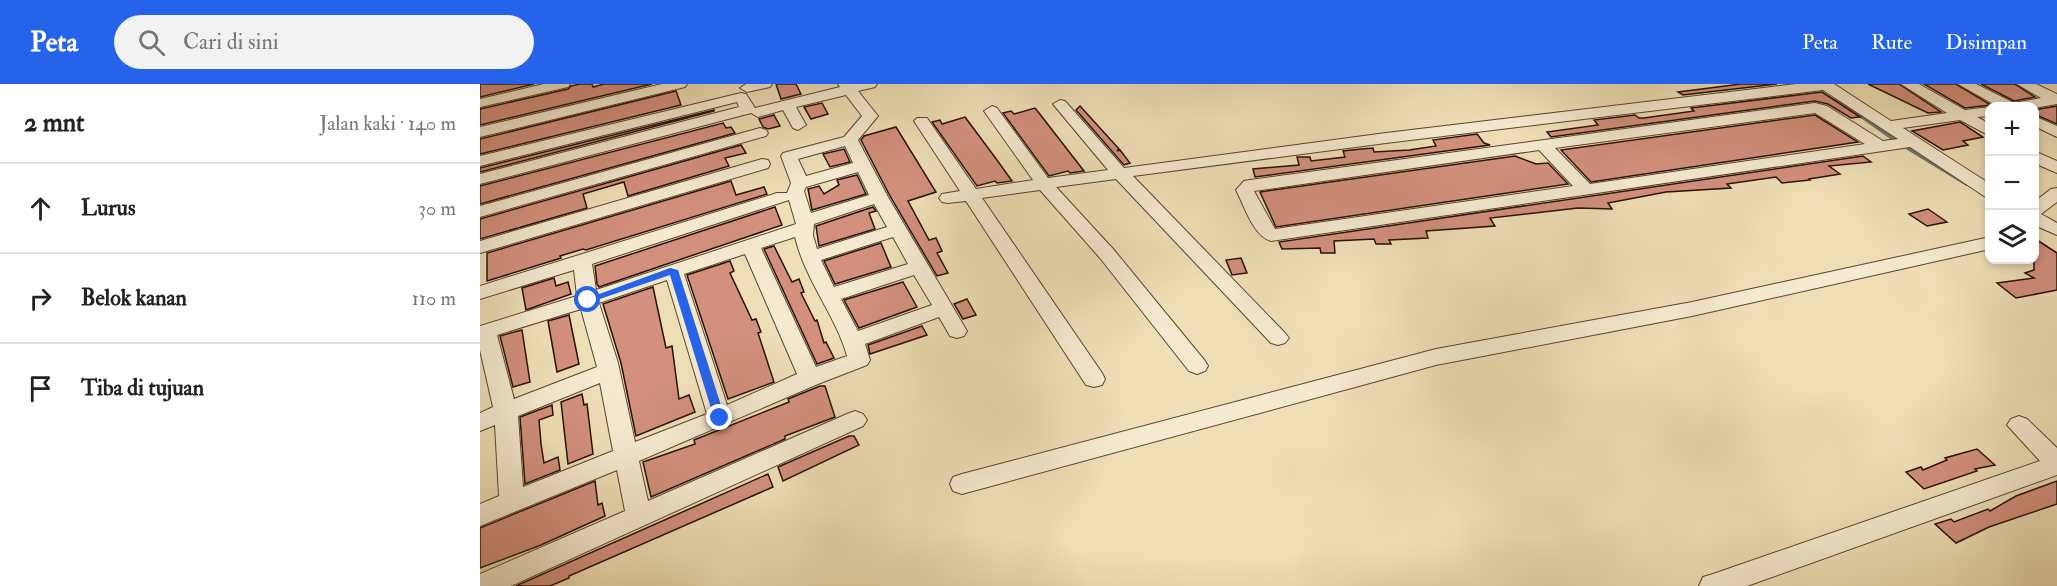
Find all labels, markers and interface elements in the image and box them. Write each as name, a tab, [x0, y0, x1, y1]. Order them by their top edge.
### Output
search box	[114, 15, 534, 69]
text: Peta	[30, 25, 78, 60]
icon: search	[135, 26, 168, 59]
text: Cari di sini	[183, 28, 279, 56]
text: Peta	[1802, 29, 1838, 56]
text: Rute	[1871, 29, 1912, 56]
text: Disimpan	[1945, 29, 2027, 56]
map controls	[1985, 102, 2039, 264]
button: +	[1985, 102, 2039, 156]
text: 2 mnt	[24, 107, 85, 139]
text: Jalan kaki · 140 m	[319, 111, 456, 136]
button: −	[1985, 156, 2039, 210]
icon: ahead	[24, 192, 57, 225]
text: Lurus	[81, 194, 135, 222]
text: 30 m	[418, 196, 456, 221]
button: layers	[1985, 210, 2039, 264]
icon: right	[24, 282, 57, 315]
text: Belok kanan	[81, 284, 187, 312]
text: 110 m	[412, 286, 456, 311]
route start	[574, 286, 600, 312]
icon: arrive	[24, 372, 57, 405]
text: Tiba di tujuan	[81, 374, 204, 402]
route end	[706, 404, 732, 430]

